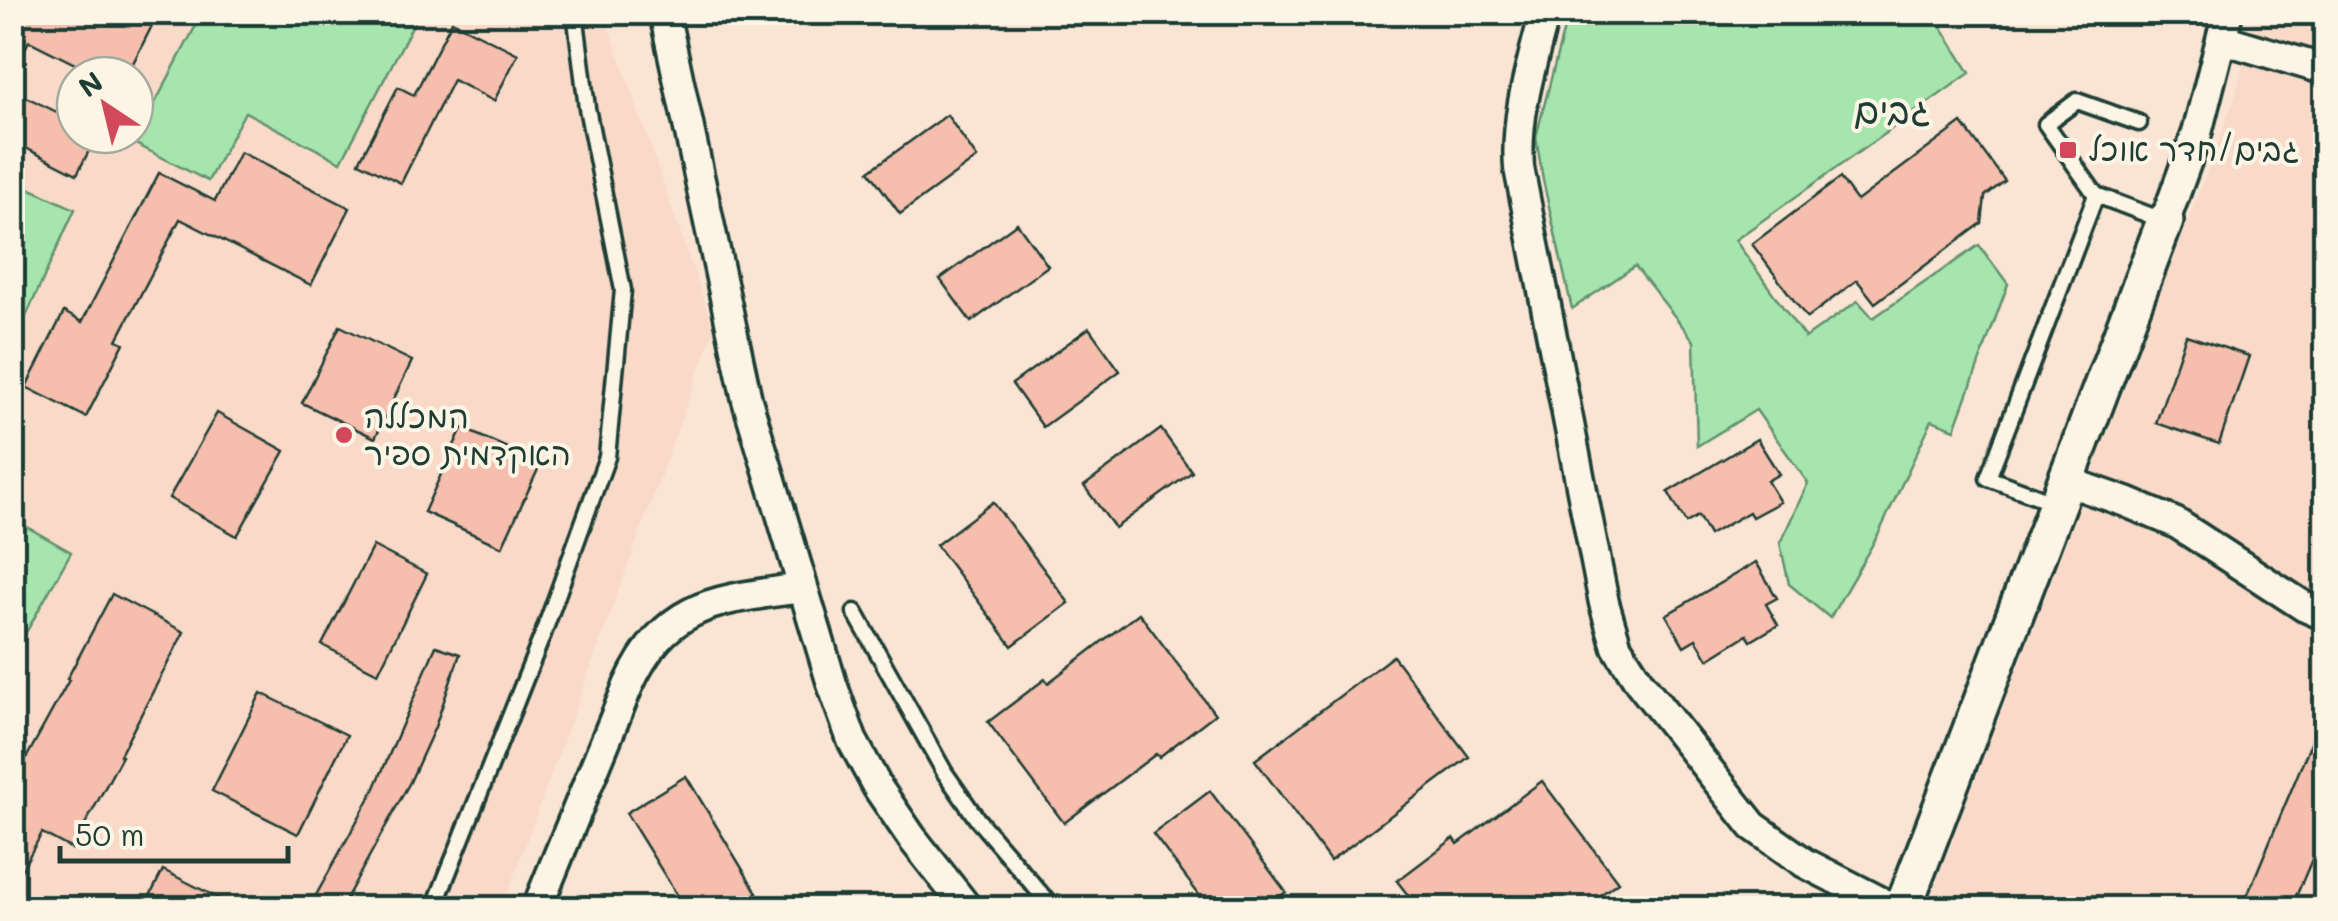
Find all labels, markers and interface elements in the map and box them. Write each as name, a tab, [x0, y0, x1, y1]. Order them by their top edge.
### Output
north arrow	[55, 55, 155, 155]
text: N	[71, 63, 109, 105]
district label: גבים	[1853, 84, 1931, 134]
place label: גבים/חדר אוכל	[2088, 127, 2299, 169]
marker: גבים/חדר אוכל	[2057, 139, 2079, 161]
place label: המכללה האקדמית ספיר	[364, 394, 571, 474]
marker: המכללה האקדמית ספיר	[333, 424, 355, 446]
scale bar	[60, 801, 288, 863]
text: 50 m	[75, 814, 145, 854]

